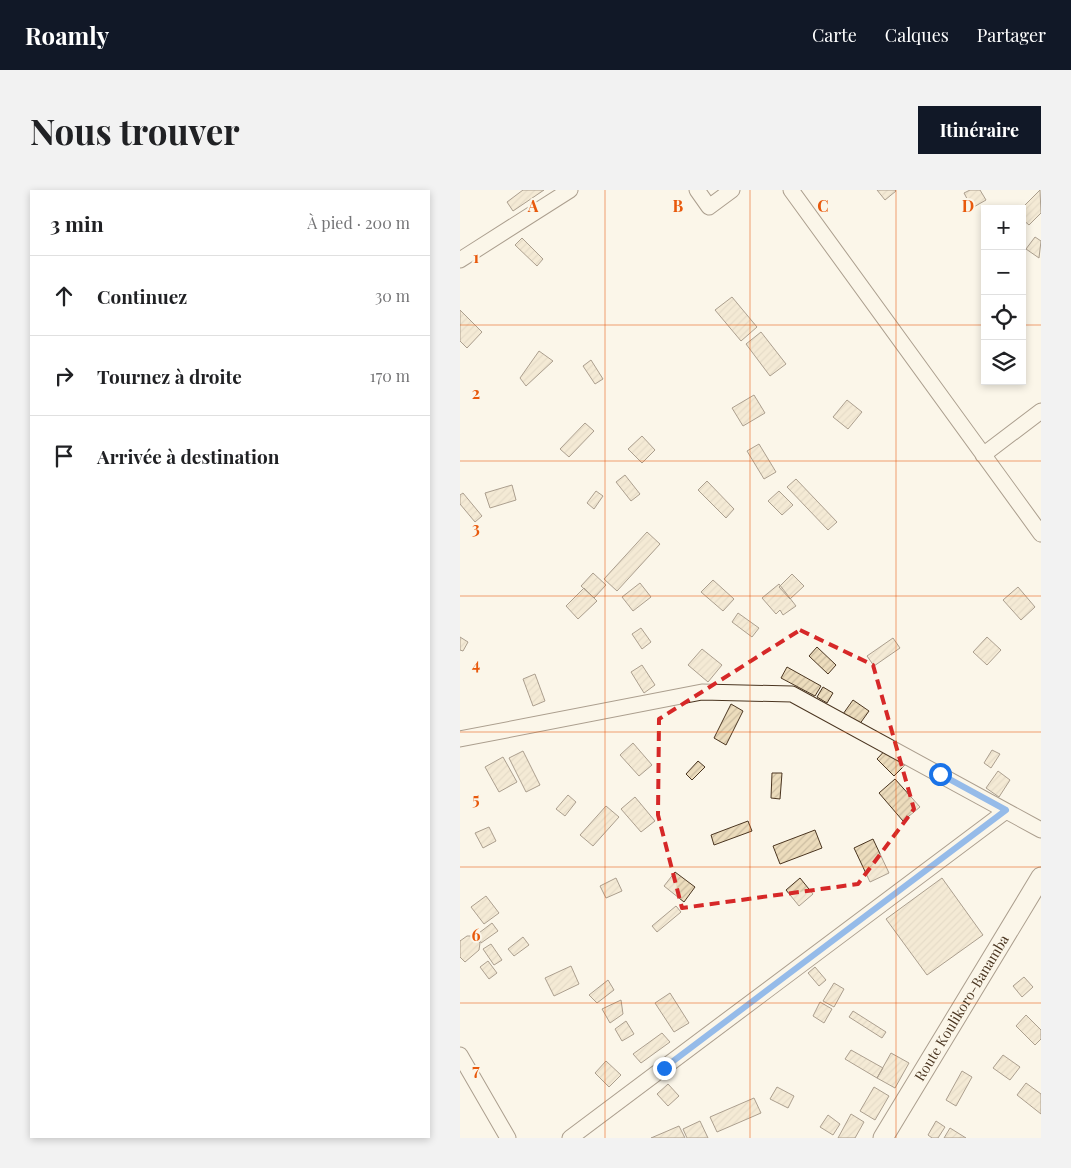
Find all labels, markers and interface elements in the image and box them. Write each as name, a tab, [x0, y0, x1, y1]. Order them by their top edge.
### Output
text: Roamly	[25, 19, 109, 51]
text: Carte	[812, 23, 857, 47]
text: Calques	[885, 23, 949, 47]
text: Partager	[977, 23, 1046, 47]
button: Itinéraire	[918, 106, 1041, 154]
text: Nous trouver	[30, 107, 240, 154]
text: A	[527, 195, 539, 216]
text: B	[673, 195, 684, 216]
text: C	[817, 195, 829, 216]
text: D	[962, 195, 974, 216]
map controls	[981, 205, 1026, 385]
button: +	[981, 205, 1026, 250]
text: 3 min	[50, 209, 104, 237]
text: À pied · 200 m	[307, 212, 410, 233]
text: 1	[473, 246, 479, 267]
button: −	[981, 250, 1026, 295]
icon: ahead	[50, 282, 78, 310]
text: Continuez	[97, 283, 187, 309]
text: 30 m	[375, 285, 410, 306]
button: locate	[981, 295, 1026, 340]
button: layers	[981, 340, 1026, 385]
icon: right	[50, 362, 78, 390]
text: Tournez à droite	[97, 363, 242, 389]
text: 170 m	[370, 365, 410, 386]
text: 2	[472, 382, 480, 403]
icon: arrive	[50, 442, 78, 470]
text: Arrivée à destination	[97, 443, 279, 469]
text: 3	[472, 517, 480, 538]
text: 4	[472, 653, 480, 674]
route start	[929, 763, 952, 786]
text: 5	[472, 788, 480, 809]
text: 6	[472, 924, 481, 945]
street label: Route Koulikoro-Banamba	[910, 931, 1013, 1084]
route end	[653, 1057, 676, 1080]
text: 7	[472, 1059, 480, 1080]

